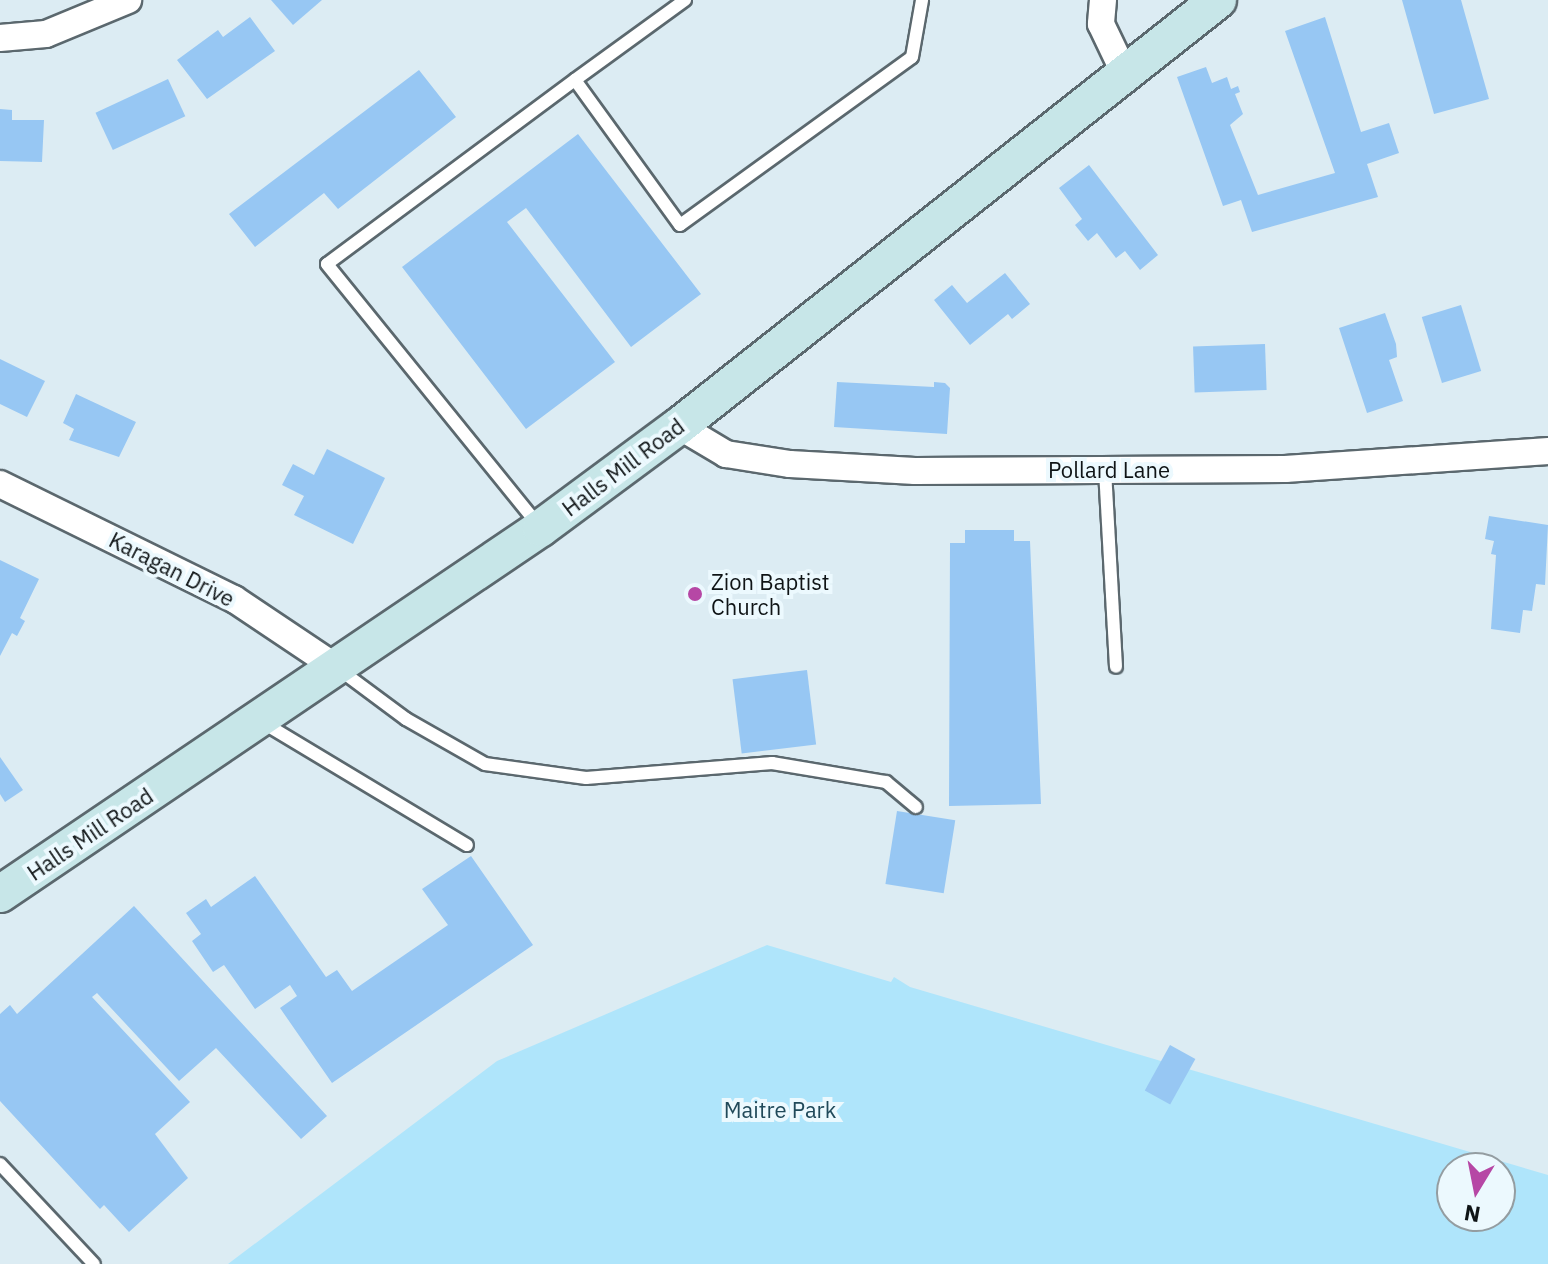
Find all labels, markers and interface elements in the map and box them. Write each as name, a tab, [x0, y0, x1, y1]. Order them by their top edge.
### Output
street label: Halls Mill Road	[557, 413, 689, 521]
street label: Pollard Lane	[1048, 457, 1170, 483]
street label: Karagan Drive	[105, 526, 239, 612]
place label: Zion Baptist Church	[711, 568, 830, 620]
marker: Zion Baptist Church	[686, 585, 704, 603]
street label: Halls Mill Road	[22, 782, 158, 886]
park label: Maitre Park	[724, 1097, 836, 1123]
north arrow	[1436, 1152, 1516, 1232]
text: N	[1462, 1198, 1482, 1230]

